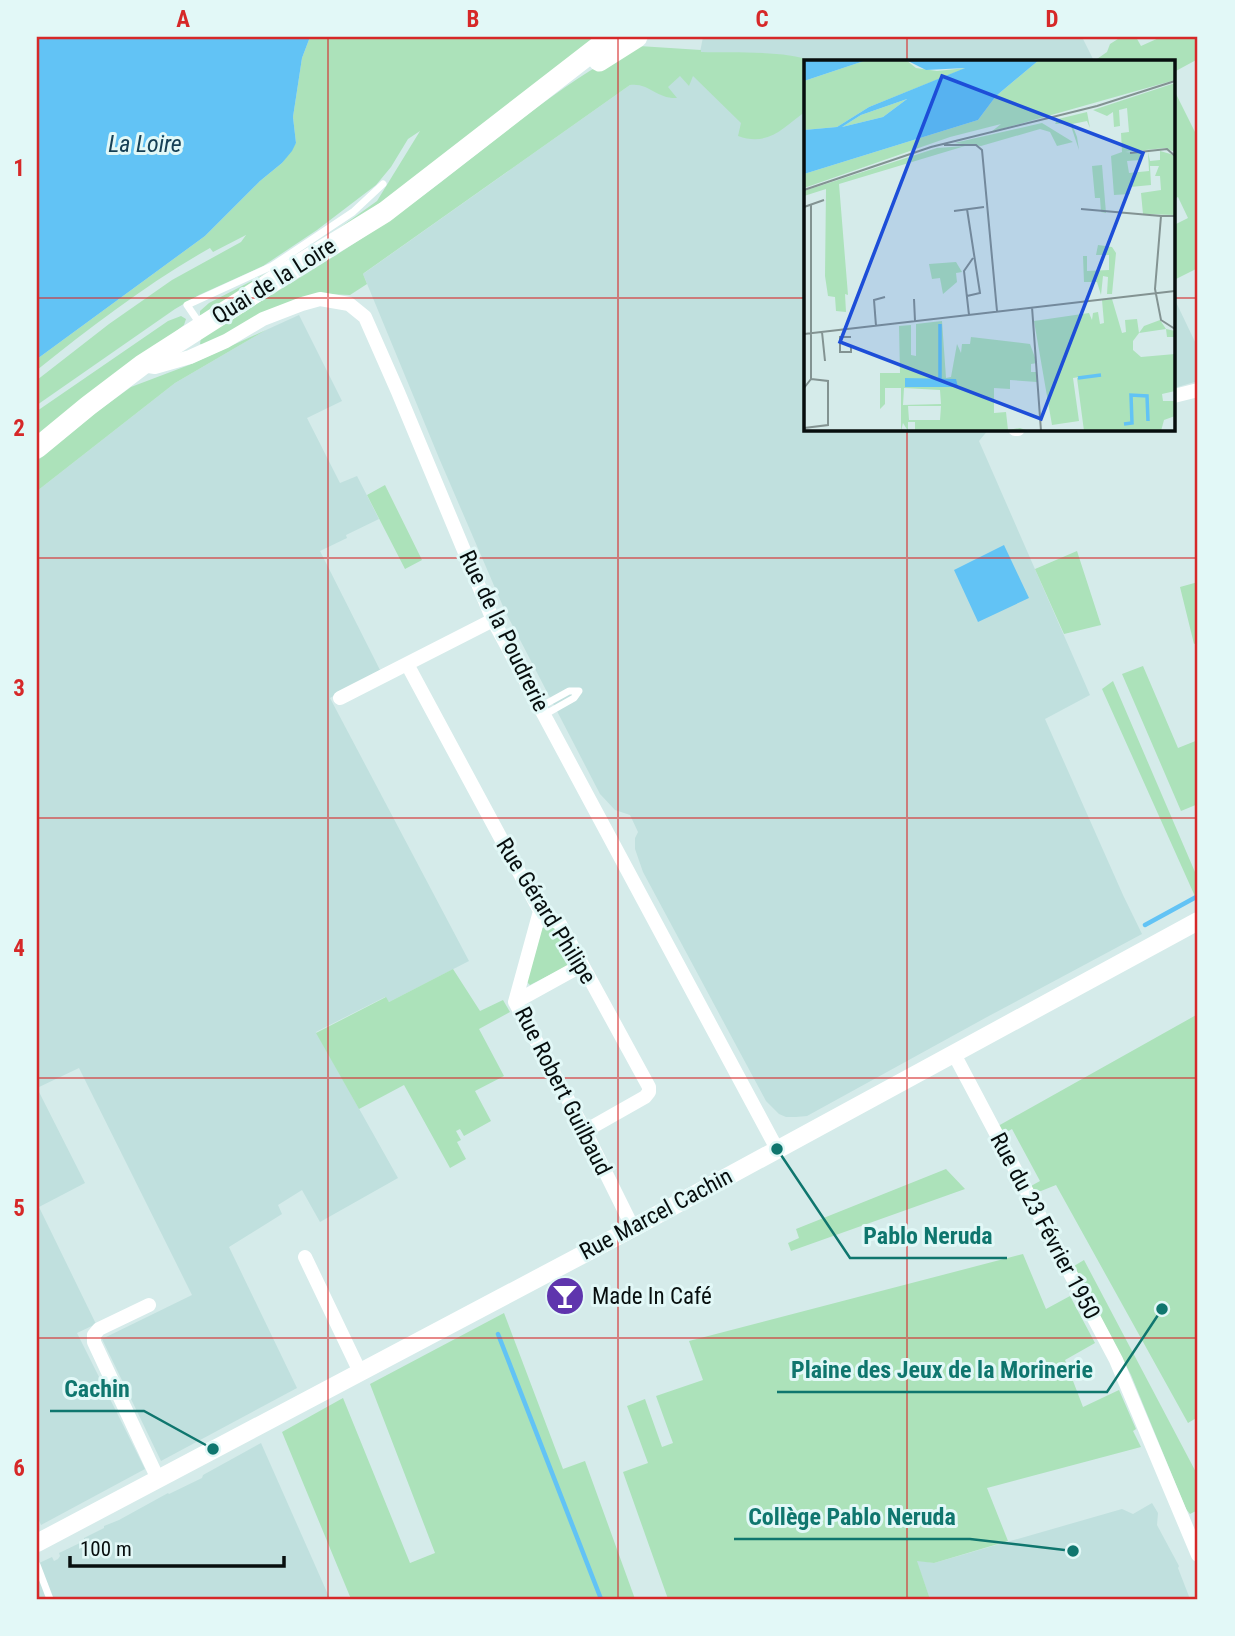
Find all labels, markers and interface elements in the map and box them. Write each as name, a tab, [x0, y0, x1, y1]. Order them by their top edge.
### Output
text: A	[176, 6, 190, 33]
text: B	[467, 6, 479, 33]
text: C	[755, 6, 769, 33]
text: D	[1046, 6, 1059, 33]
inset map	[804, 60, 1176, 430]
water label: La Loire	[108, 130, 182, 158]
text: 1	[13, 155, 25, 182]
street label: Quai de la Loire	[207, 232, 341, 330]
text: 2	[13, 415, 25, 442]
street label: Rue de la Poudrerie	[453, 546, 555, 716]
text: 3	[13, 675, 25, 702]
street label: Rue Gérard Philipe	[490, 833, 602, 989]
text: 4	[13, 935, 25, 962]
street label: Rue Robert Guilbaud	[509, 1002, 617, 1180]
street label: Rue du 23 Février 1950	[984, 1128, 1106, 1324]
street label: Rue Marcel Cachin	[575, 1162, 737, 1266]
text: 5	[13, 1195, 25, 1222]
callout: Pablo Neruda	[850, 1213, 1007, 1258]
text: Pablo Neruda	[863, 1222, 993, 1250]
bar icon: Made In Café	[544, 1275, 586, 1317]
place label: Made In Café	[592, 1283, 712, 1310]
callout: Plaine des Jeux de la Morinerie	[777, 1347, 1107, 1392]
text: Plaine des Jeux de la Morinerie	[791, 1356, 1093, 1384]
callout: Cachin	[50, 1366, 144, 1411]
text: Cachin	[64, 1375, 130, 1403]
text: 6	[13, 1455, 25, 1482]
callout: Collège Pablo Neruda	[734, 1494, 970, 1539]
text: Collège Pablo Neruda	[748, 1503, 956, 1531]
scale bar	[70, 1524, 284, 1568]
text: 100 m	[80, 1537, 132, 1561]

